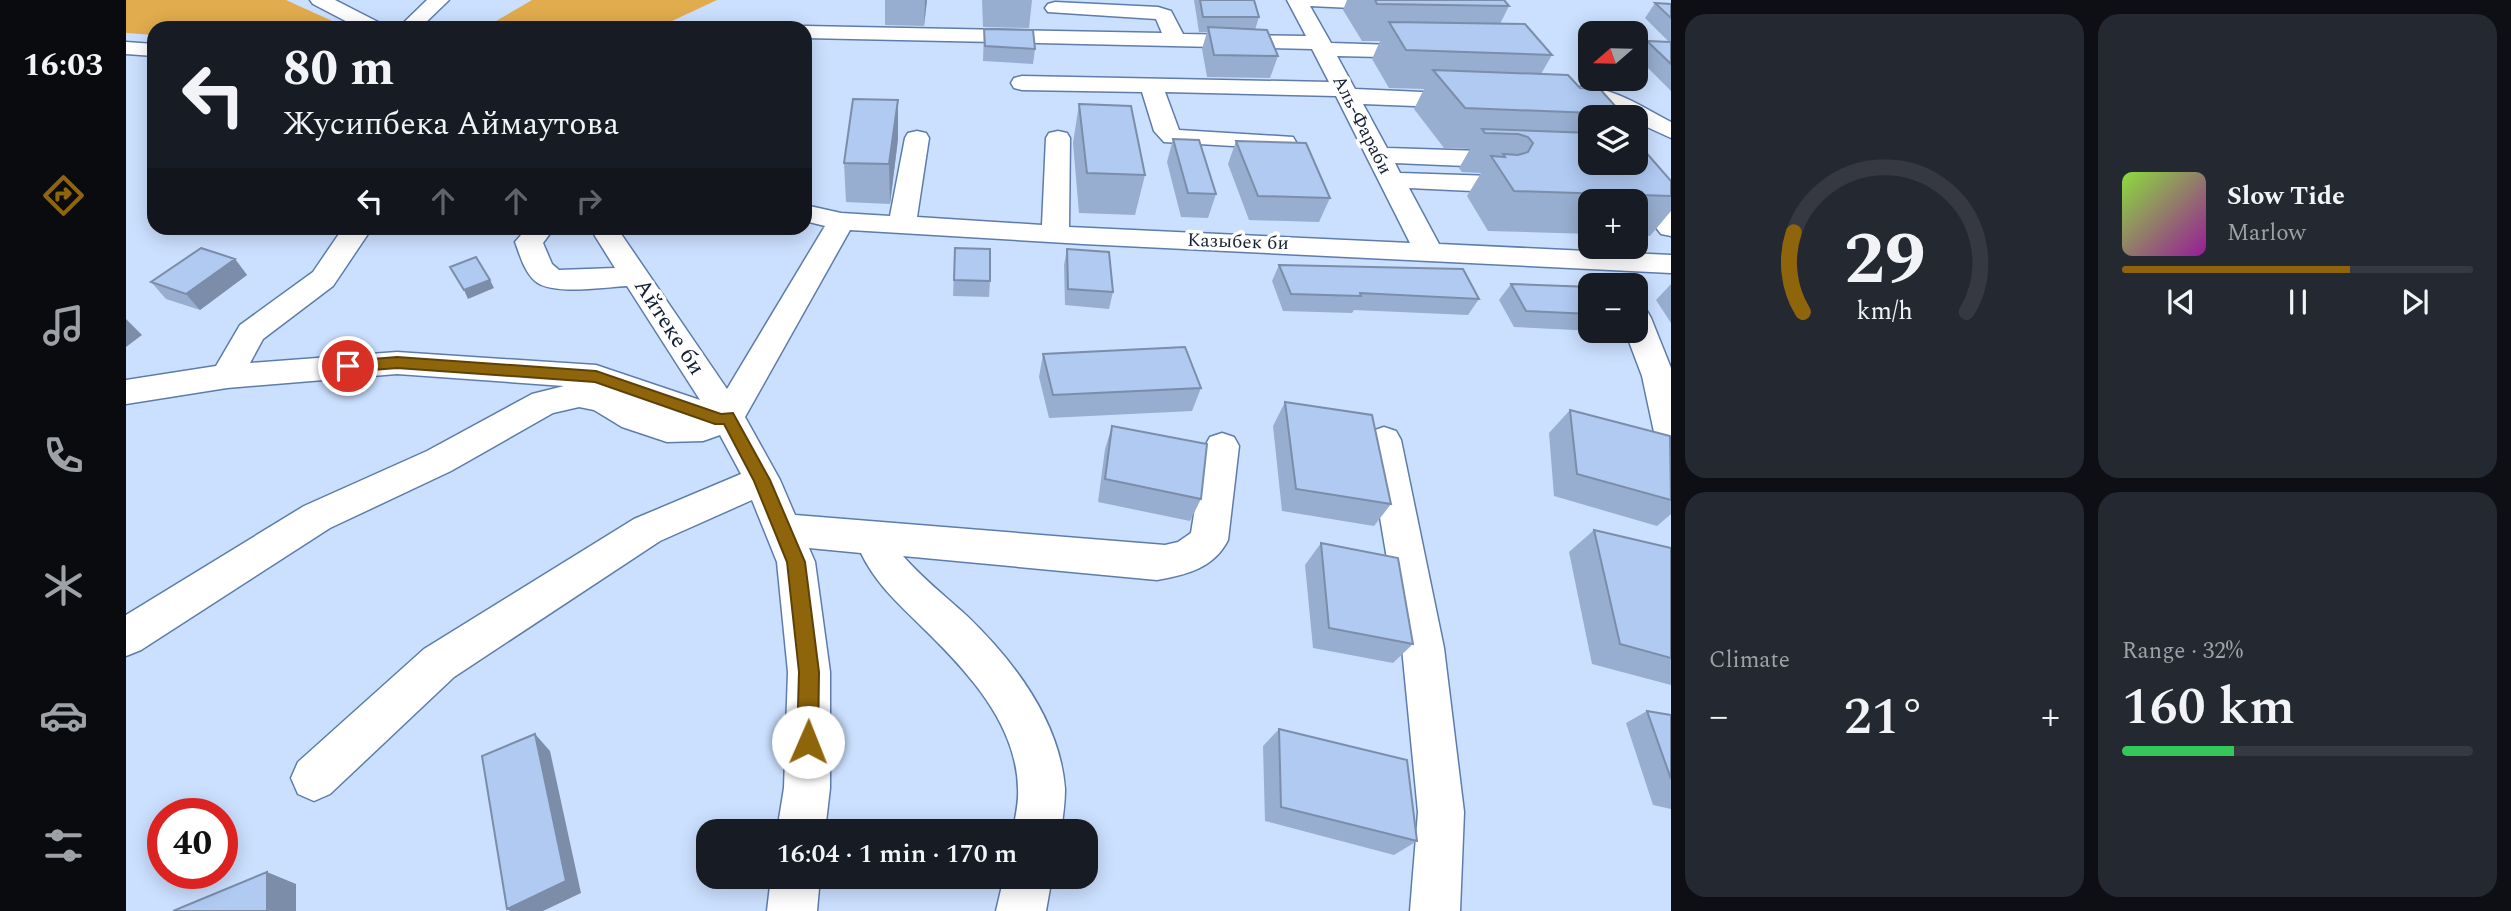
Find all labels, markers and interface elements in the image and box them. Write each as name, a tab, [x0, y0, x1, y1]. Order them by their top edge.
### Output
north arrow	[1578, 21, 1648, 91]
map controls	[1578, 21, 1648, 343]
text: 80 m	[283, 32, 394, 107]
text: 16:03	[23, 41, 103, 90]
icon: left	[168, 49, 259, 140]
street label: Аль-Фараби	[1325, 70, 1399, 180]
text: Жусипбека Аймаутова	[283, 100, 619, 149]
button: layers	[1578, 105, 1648, 175]
icon: directions	[39, 171, 88, 220]
text: Slow Tide	[2227, 176, 2345, 216]
icon: left	[351, 182, 389, 220]
icon: ahead	[424, 182, 462, 220]
icon: ahead	[497, 182, 535, 220]
icon: right	[570, 182, 608, 220]
button: +	[1578, 189, 1648, 259]
text: 29	[1844, 206, 1925, 317]
text: Marlow	[2227, 216, 2306, 251]
street label: Казыбек би	[1187, 226, 1289, 258]
street label: Айтеке би	[625, 272, 713, 382]
button: −	[1578, 273, 1648, 343]
icon: previous	[2162, 283, 2200, 321]
icon: pause	[2279, 283, 2317, 321]
icon: next	[2396, 283, 2434, 321]
text: km/h	[1856, 293, 1913, 331]
icon: music	[39, 301, 88, 350]
pin	[318, 336, 378, 396]
icon: arrive	[329, 347, 367, 385]
icon: phone	[39, 431, 88, 480]
icon: climate	[39, 561, 88, 610]
text: Range · 32%	[2122, 634, 2243, 669]
text: Climate	[1709, 643, 1790, 678]
text: 160 km	[2122, 668, 2295, 747]
text: 21°	[1844, 678, 1925, 757]
text: −	[1709, 688, 1728, 746]
text: +	[2041, 688, 2060, 746]
icon: car	[39, 691, 88, 740]
position arrow	[771, 705, 845, 779]
speed limit sign: 40	[147, 798, 238, 889]
icon: filters	[39, 821, 88, 870]
text: 16:04 · 1 min · 170 m	[777, 834, 1017, 874]

